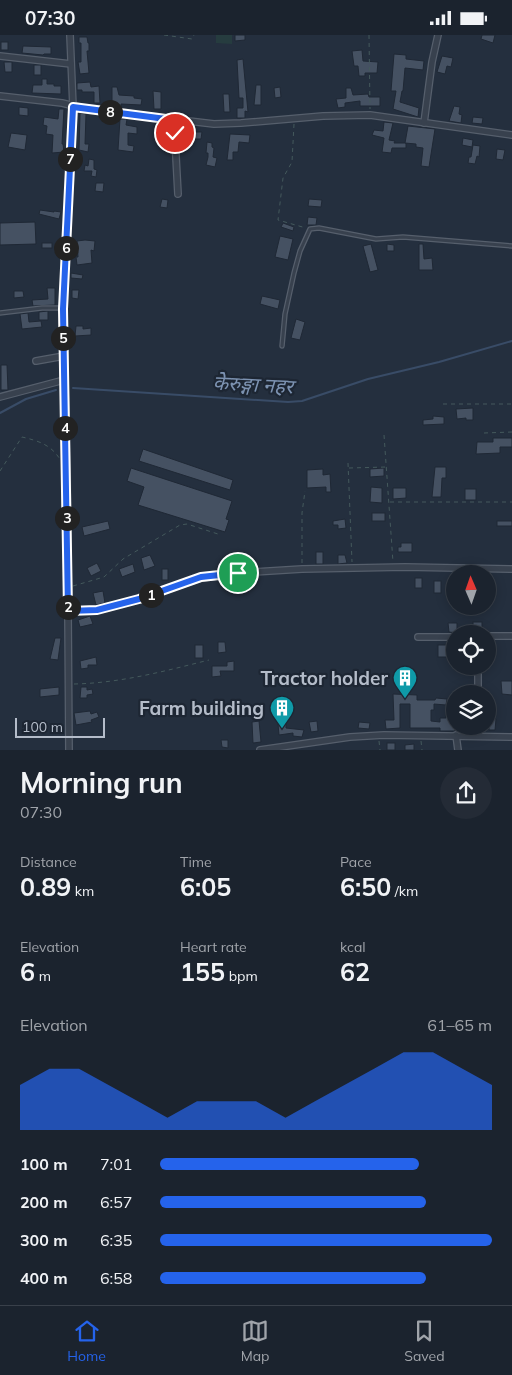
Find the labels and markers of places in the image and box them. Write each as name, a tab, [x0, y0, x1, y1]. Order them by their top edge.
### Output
pin: 8	[98, 99, 122, 125]
pin	[154, 112, 196, 154]
pin: 7	[58, 147, 82, 171]
pin: 6	[54, 235, 78, 261]
pin: 5	[50, 325, 76, 351]
pin: 4	[52, 415, 78, 441]
pin: 3	[54, 505, 80, 531]
pin	[217, 552, 259, 594]
pin: 1	[138, 583, 164, 607]
pin: 2	[56, 595, 80, 619]
building icon: Tractor holder	[392, 665, 418, 699]
place label: Tractor holder	[261, 666, 389, 690]
building icon: Farm building	[269, 695, 295, 729]
place label: Farm building	[139, 696, 264, 720]

